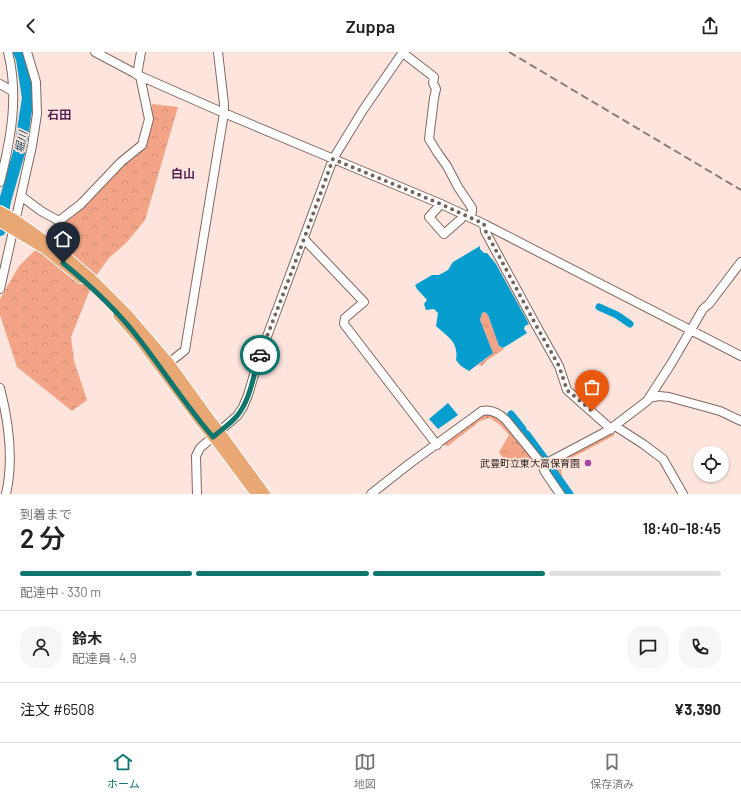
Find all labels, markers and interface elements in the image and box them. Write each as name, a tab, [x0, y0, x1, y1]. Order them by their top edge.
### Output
icon: back	[20, 15, 42, 37]
text: Zuppa	[346, 15, 395, 37]
icon: share	[699, 15, 721, 37]
district label: 石田	[47, 107, 71, 121]
water label: 堀川	[12, 129, 29, 154]
district label: 白山	[171, 166, 195, 180]
pin	[46, 222, 80, 263]
icon: home	[52, 228, 74, 250]
courier	[240, 335, 280, 375]
icon: car	[249, 344, 271, 366]
pin	[575, 370, 609, 411]
icon: bag	[581, 376, 603, 398]
map controls	[693, 446, 729, 482]
button: locate	[693, 446, 729, 482]
place label: 武豊町立東大高保育園	[480, 457, 580, 469]
marker: 武豊町立東大高保育園	[583, 458, 593, 468]
text: 到着まで	[20, 506, 72, 522]
text: 18:40–18:45	[643, 519, 721, 537]
text: 2 分	[20, 522, 66, 553]
text: 配達中 · 330 m	[20, 584, 101, 600]
button: person	[20, 626, 62, 668]
button: chat	[627, 626, 669, 668]
button: phone	[679, 626, 721, 668]
text: 鈴木	[72, 629, 102, 647]
text: 配達員 · 4.9	[72, 650, 136, 666]
text: 注文 #6508	[20, 700, 95, 718]
text: ¥3,390	[674, 700, 721, 718]
tab: ホーム	[107, 751, 140, 791]
tab: 地図	[354, 751, 376, 791]
tab: 保存済み	[590, 751, 634, 791]

